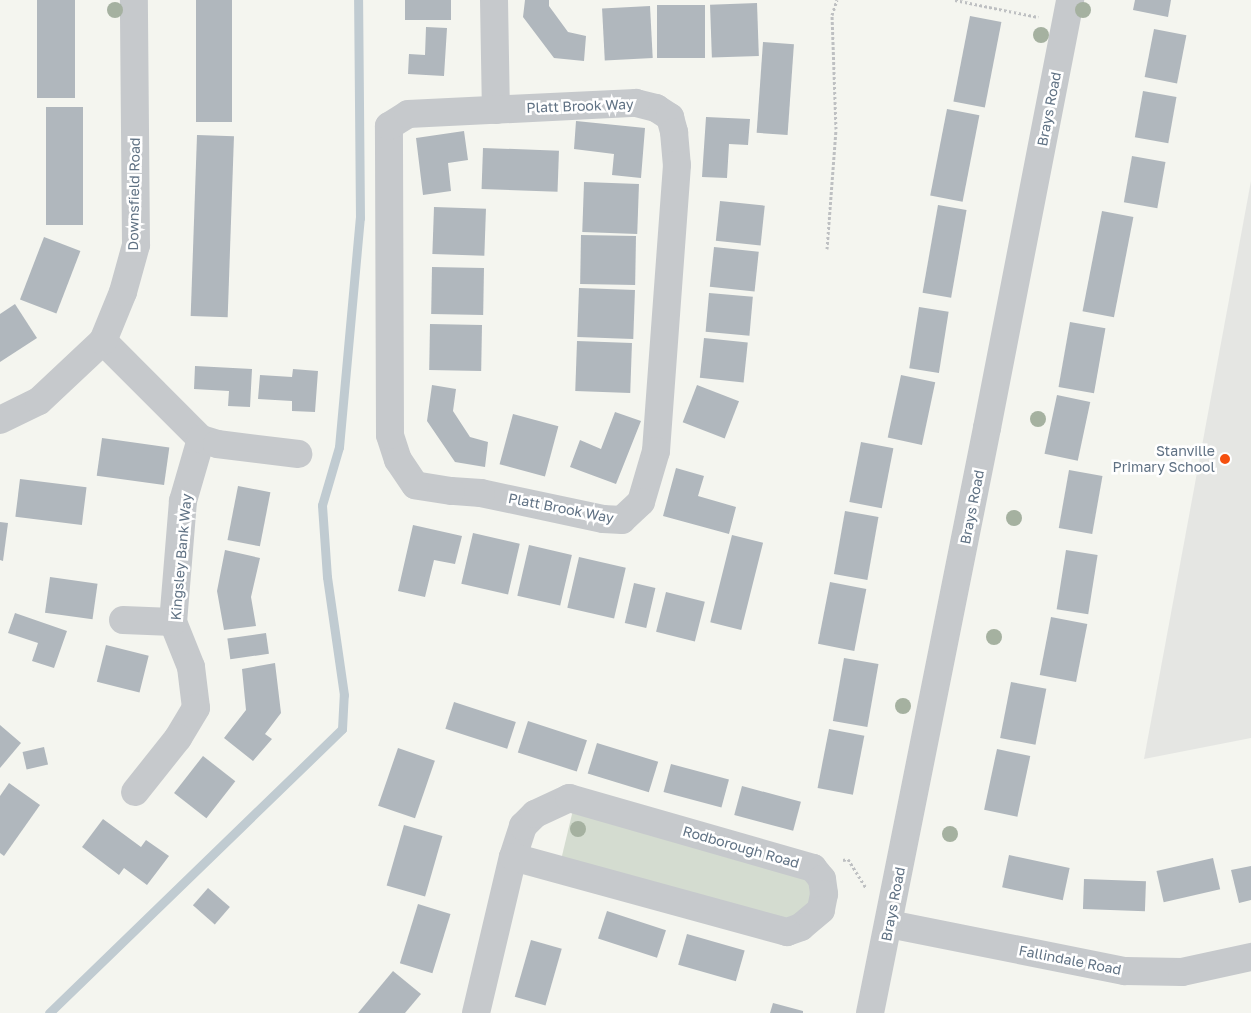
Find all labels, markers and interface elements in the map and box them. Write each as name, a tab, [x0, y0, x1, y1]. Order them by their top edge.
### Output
street label: Brays Road	[1034, 70, 1064, 148]
street label: Platt Brook Way	[526, 96, 634, 116]
street label: Downsfield Road	[125, 137, 143, 251]
place label: Stanville Primary School	[1113, 443, 1215, 476]
marker: Stanville Primary School	[1219, 453, 1231, 465]
street label: Brays Road	[957, 468, 987, 546]
street label: Platt Brook Way	[507, 490, 615, 526]
street label: Kingsley Bank Way	[167, 493, 195, 621]
street label: Rodborough Road	[681, 822, 801, 872]
street label: Brays Road	[878, 865, 908, 943]
street label: Fallindale Road	[1017, 942, 1123, 978]

